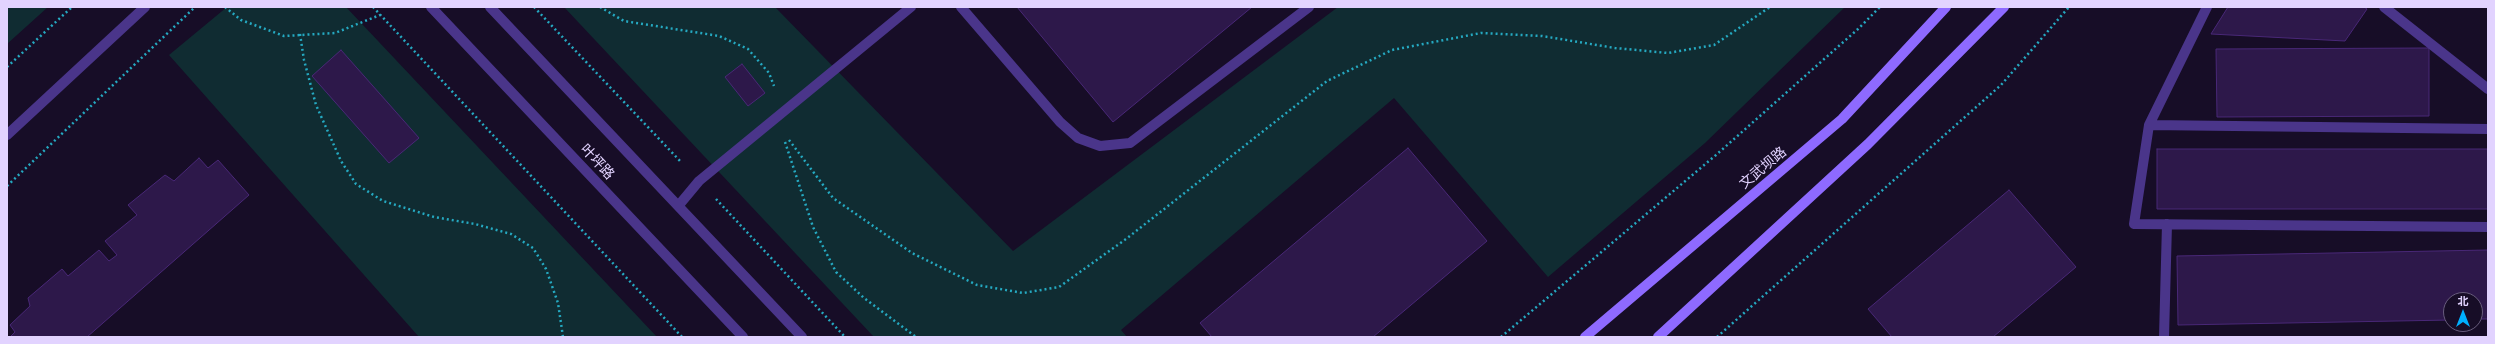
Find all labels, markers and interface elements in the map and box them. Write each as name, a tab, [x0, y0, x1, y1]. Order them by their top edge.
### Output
street label: 叶坪路	[577, 141, 617, 183]
street label: 文武坝路	[1736, 144, 1790, 192]
north arrow	[2443, 292, 2483, 332]
text: 北	[2458, 294, 2469, 308]

